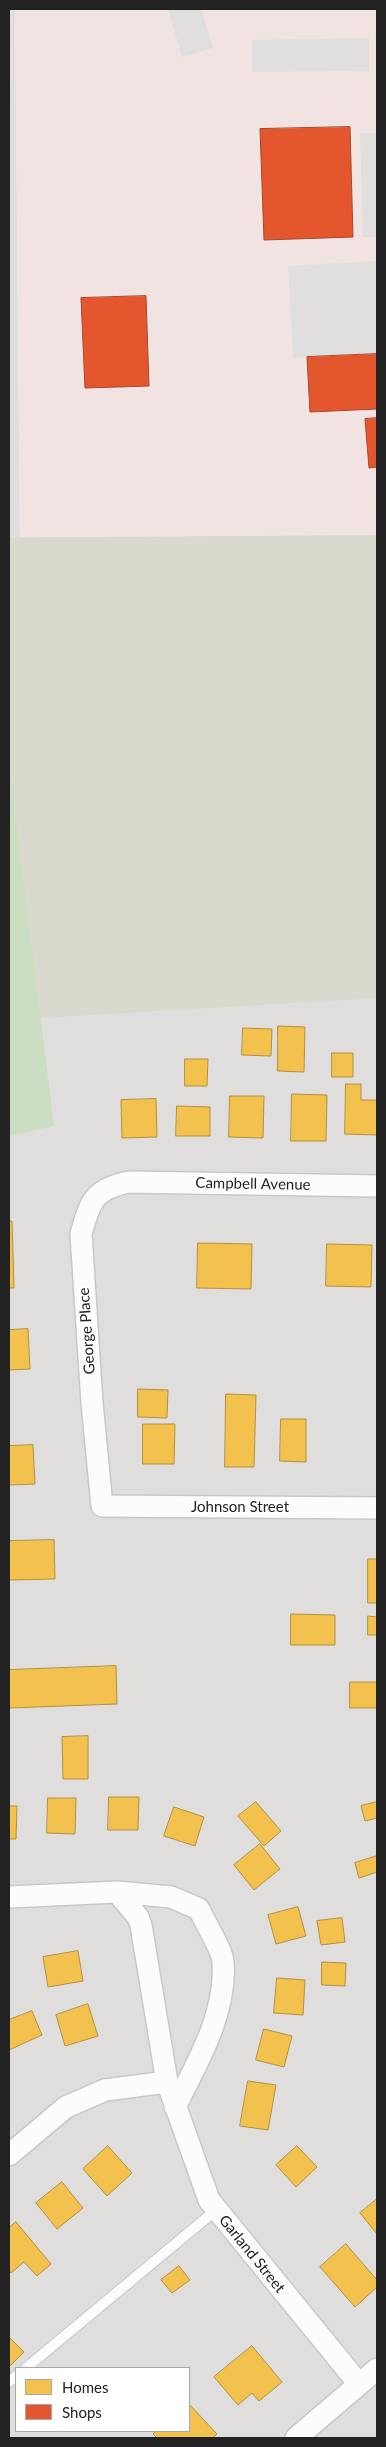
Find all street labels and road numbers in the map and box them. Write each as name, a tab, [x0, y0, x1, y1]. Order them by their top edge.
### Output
street label: Campbell Avenue	[195, 1174, 311, 1194]
street label: George Place	[75, 1287, 99, 1375]
street label: Johnson Street	[191, 1498, 289, 1516]
street label: Garland Street	[215, 2211, 289, 2297]

